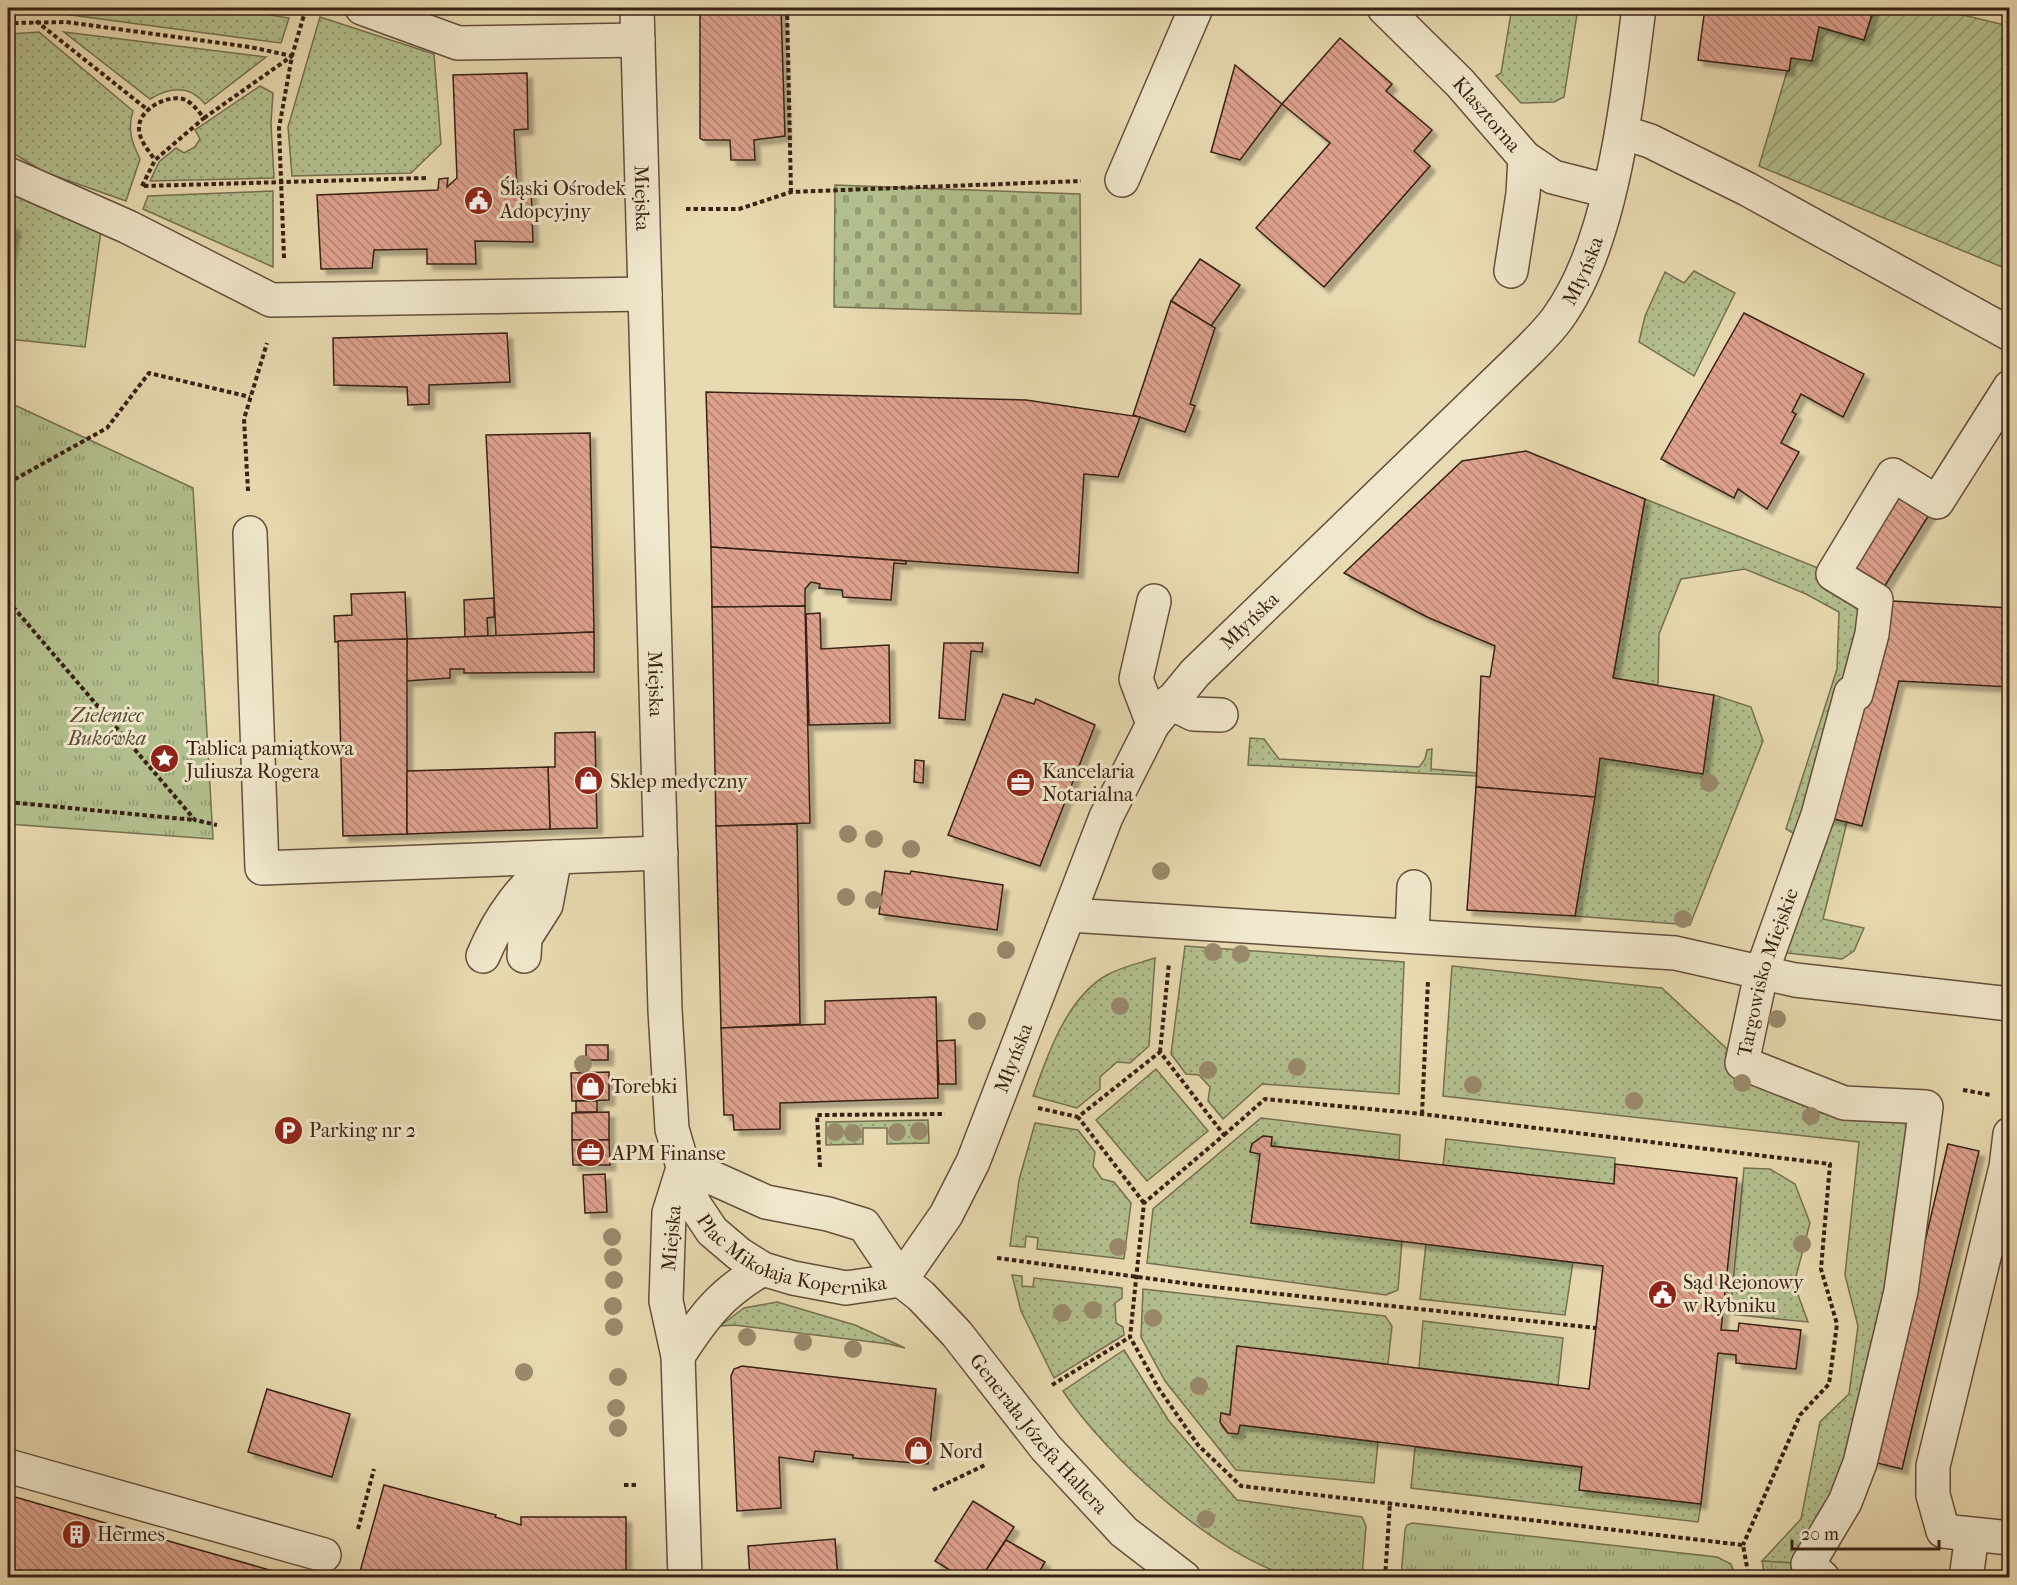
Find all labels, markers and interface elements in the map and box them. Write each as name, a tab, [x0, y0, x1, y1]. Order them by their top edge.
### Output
street label: Klasztorna	[1448, 72, 1526, 157]
street label: Miejska	[629, 165, 654, 232]
place label: Śląski Ośrodek Adopcyjny	[499, 176, 626, 223]
public building icon: Śląski Ośrodek Adopcyjny	[463, 184, 495, 216]
street label: Młyńska	[1558, 233, 1608, 309]
street label: Młyńska	[1216, 587, 1284, 654]
street label: Miejska	[643, 650, 668, 718]
park label: Zieleniec Bukówka	[67, 704, 146, 750]
place label: Tablica pamiątkowa Juliusza Rogera	[184, 737, 354, 783]
place icon: Tablica pamiątkowa Juliusza Rogera	[149, 743, 181, 775]
place label: Kancelaria Notarialna	[1042, 760, 1135, 806]
shop icon: Sklep medyczny	[573, 765, 605, 797]
office icon: Kancelaria Notarialna	[1005, 766, 1037, 798]
place label: Sklep medyczny	[610, 770, 749, 793]
street label: Targowisko Miejskie	[1733, 885, 1803, 1059]
street label: Młyńska	[990, 1019, 1038, 1096]
shop icon: Torebki	[574, 1070, 606, 1102]
place label: Torebki	[611, 1075, 678, 1098]
parking icon: Parking nr 2	[272, 1114, 304, 1146]
place label: Parking nr 2	[309, 1119, 416, 1142]
office icon: APM Finanse	[575, 1137, 607, 1169]
place label: APM Finanse	[611, 1142, 726, 1165]
street label: Miejska	[657, 1203, 686, 1272]
street label: Plac Mikołaja Kopernika	[692, 1210, 889, 1301]
place label: Sąd Rejonowy w Rybniku	[1682, 1271, 1805, 1317]
public building icon: Sąd Rejonowy w Rybniku	[1646, 1278, 1678, 1310]
street label: Generała Józefa Hallera	[965, 1349, 1113, 1519]
shop icon: Nord	[902, 1435, 934, 1467]
place label: Nord	[939, 1440, 984, 1463]
scale bar	[1792, 1513, 1939, 1551]
building icon: Hermes	[60, 1518, 92, 1550]
place label: Hermes	[97, 1523, 165, 1546]
text: 20 m	[1801, 1524, 1839, 1545]

